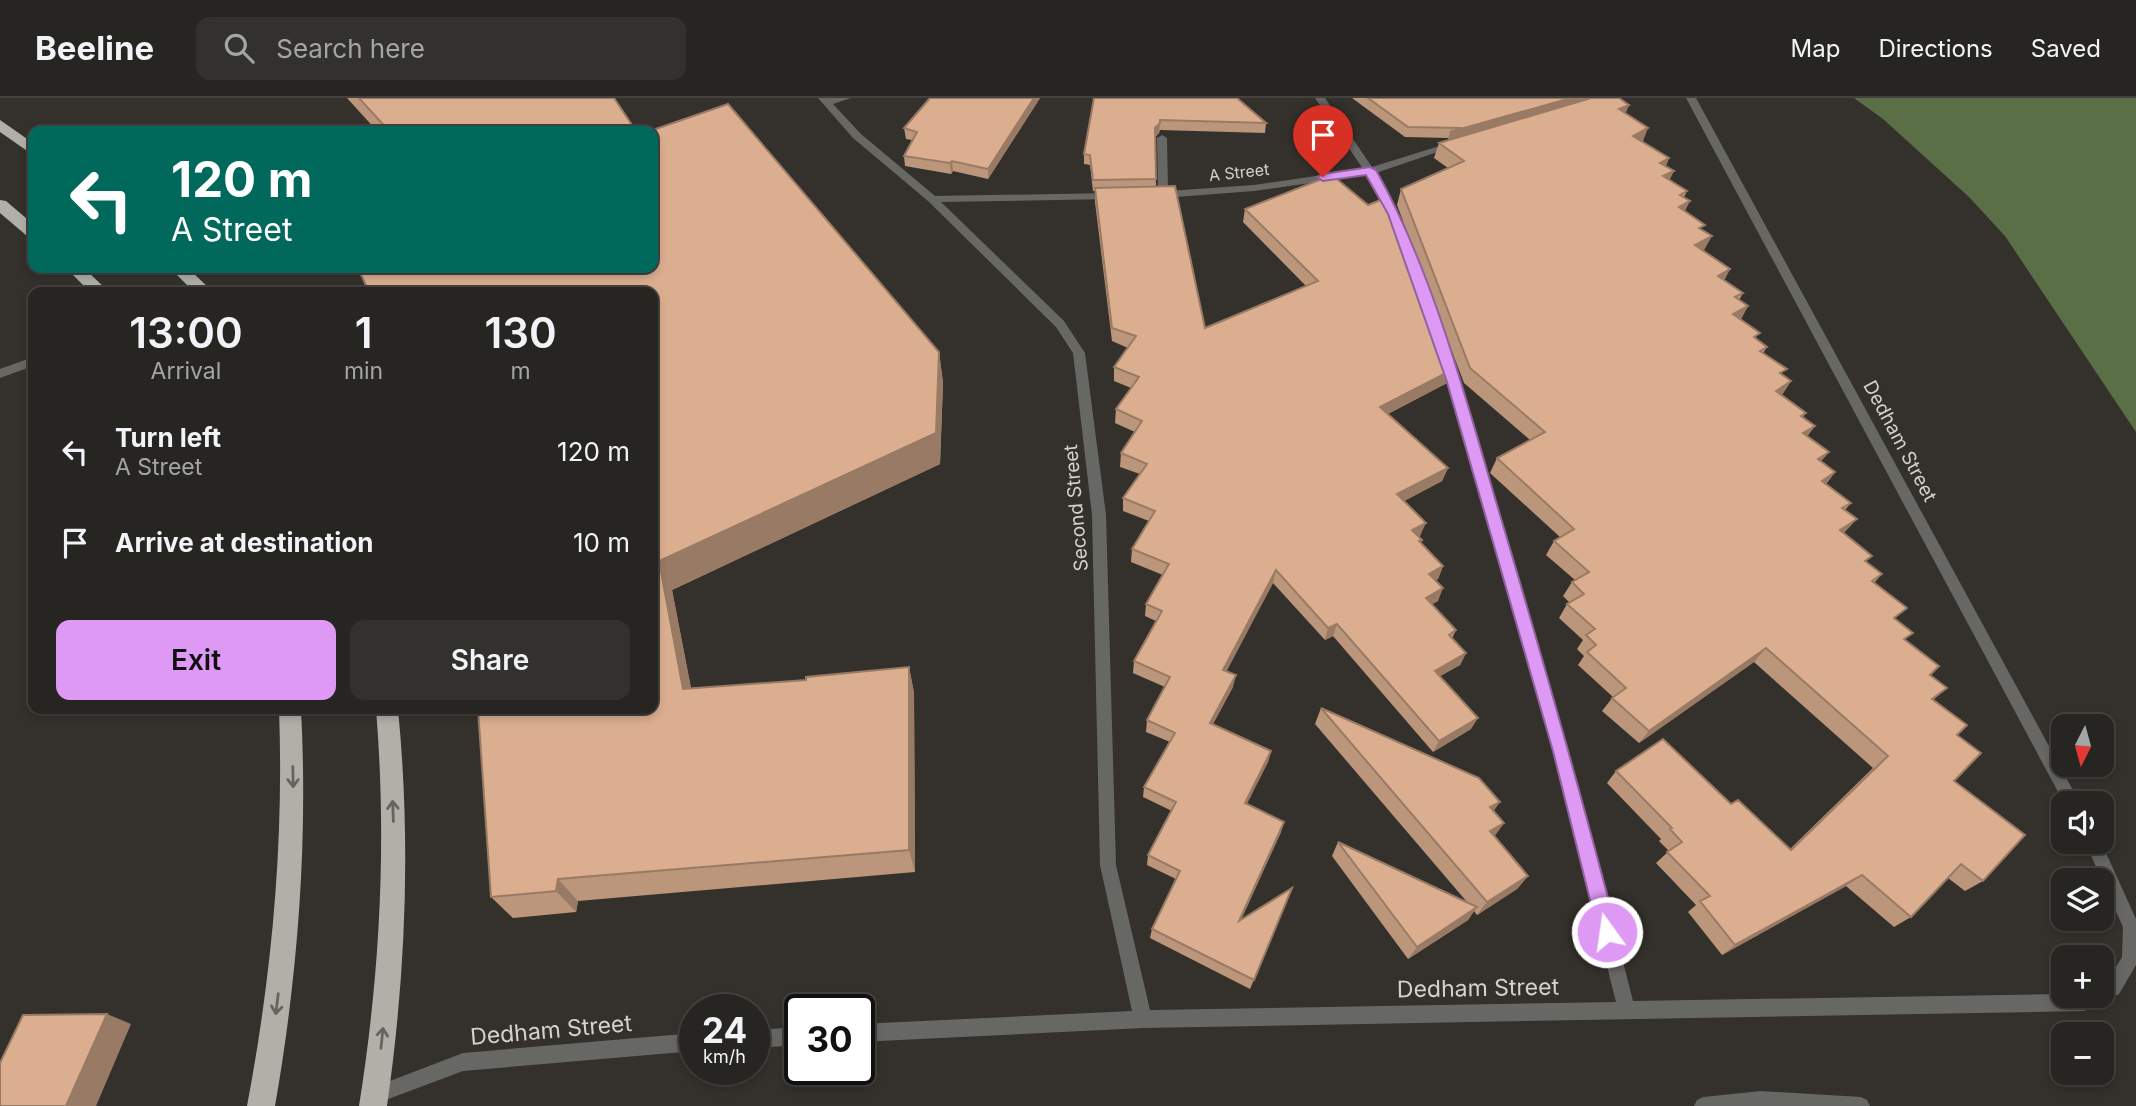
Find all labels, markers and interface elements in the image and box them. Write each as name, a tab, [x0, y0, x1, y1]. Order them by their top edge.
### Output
search box	[196, 17, 686, 80]
text: Beeline	[35, 28, 154, 68]
icon: search	[220, 29, 258, 67]
text: Search here	[276, 33, 425, 64]
text: Map	[1791, 34, 1840, 63]
text: Directions	[1878, 34, 1993, 63]
text: Saved	[2031, 34, 2101, 63]
pin	[1293, 105, 1353, 177]
icon: arrive	[1304, 116, 1342, 154]
text: 120 m	[171, 150, 312, 209]
icon: left	[56, 154, 147, 245]
street label: A Street	[1208, 159, 1270, 185]
text: A Street	[171, 210, 292, 249]
text: 13:00	[129, 307, 243, 358]
text: 1	[355, 307, 372, 358]
text: 130	[485, 307, 557, 358]
text: Arrival	[151, 357, 221, 385]
text: min	[344, 357, 383, 385]
text: m	[511, 357, 531, 385]
street label: Dedham Street	[1858, 376, 1942, 506]
text: Turn left	[115, 422, 221, 453]
icon: left	[56, 433, 94, 471]
text: 120 m	[557, 436, 630, 467]
street label: Second Street	[1059, 444, 1093, 572]
text: A Street	[115, 453, 202, 481]
icon: arrive	[56, 524, 94, 562]
text: Arrive at destination	[115, 527, 374, 558]
text: 10 m	[573, 527, 630, 558]
button: Exit	[56, 620, 336, 700]
button: Share	[350, 620, 630, 700]
north arrow	[2051, 714, 2114, 777]
map controls	[2051, 714, 2114, 1085]
one-way arrow	[286, 765, 300, 788]
button: sound	[2051, 791, 2114, 854]
one-way arrow	[386, 800, 400, 823]
button: layers	[2051, 868, 2114, 931]
position arrow	[1570, 895, 1644, 969]
button: +	[2051, 945, 2114, 1008]
street label: Dedham Street	[1397, 973, 1560, 1003]
one-way arrow	[271, 992, 284, 1014]
speed limit sign: 30	[784, 994, 875, 1085]
street label: Dedham Street	[469, 1009, 633, 1051]
text: 24	[702, 1009, 747, 1051]
button: −	[2051, 1022, 2114, 1085]
one-way arrow	[376, 1028, 389, 1050]
text: km/h	[703, 1046, 746, 1067]

